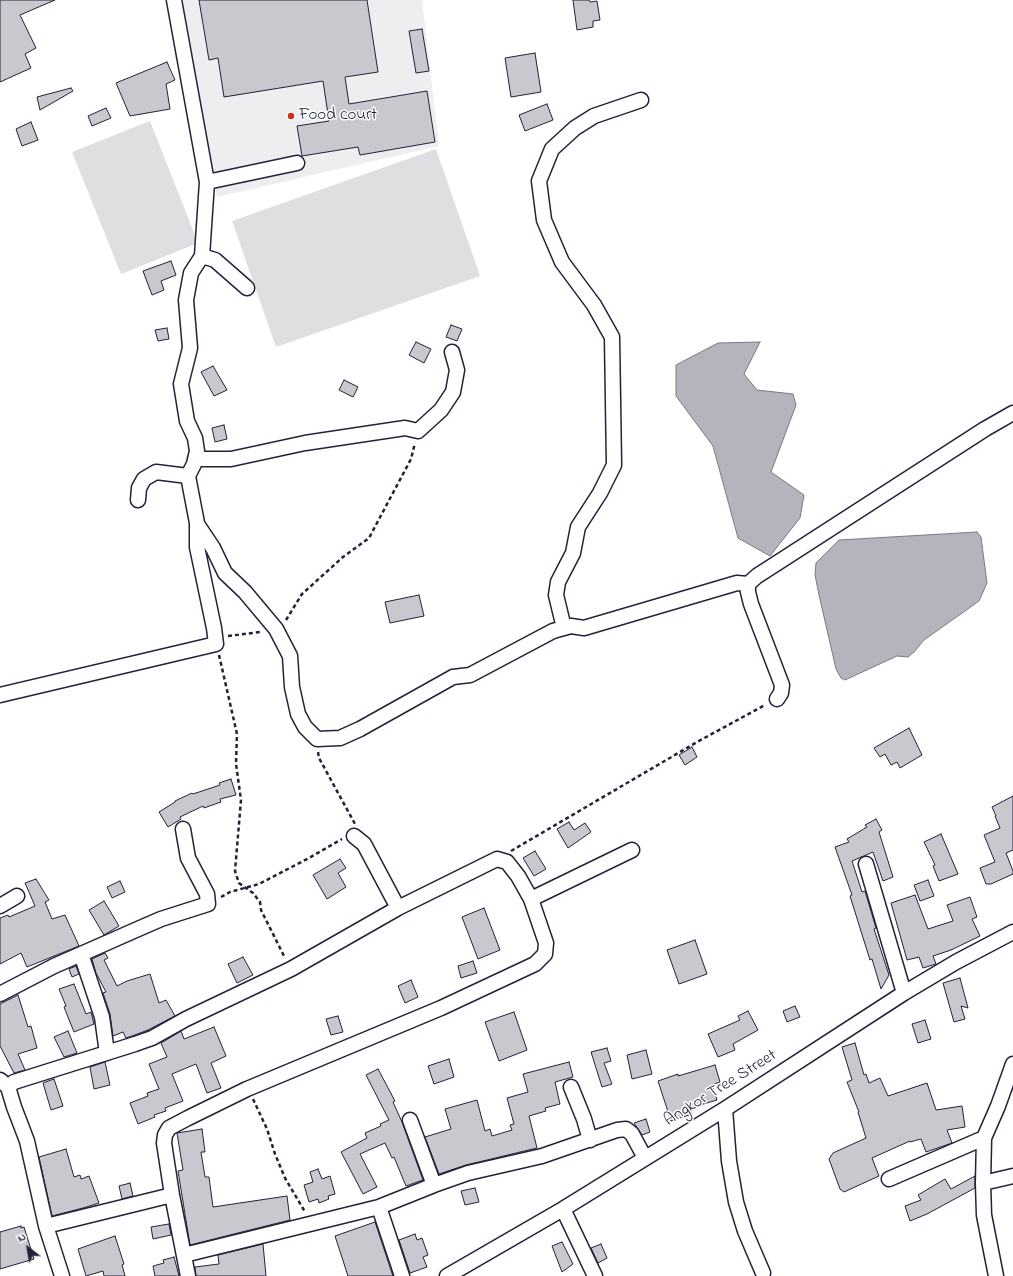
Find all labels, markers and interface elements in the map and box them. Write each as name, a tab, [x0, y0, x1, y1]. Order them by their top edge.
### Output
place label: Food court	[299, 106, 377, 126]
marker: Food court	[286, 111, 296, 121]
street label: Angkor Tree Street	[661, 1046, 781, 1132]
north arrow	[8, 1228, 48, 1268]
text: N	[15, 1229, 29, 1246]

